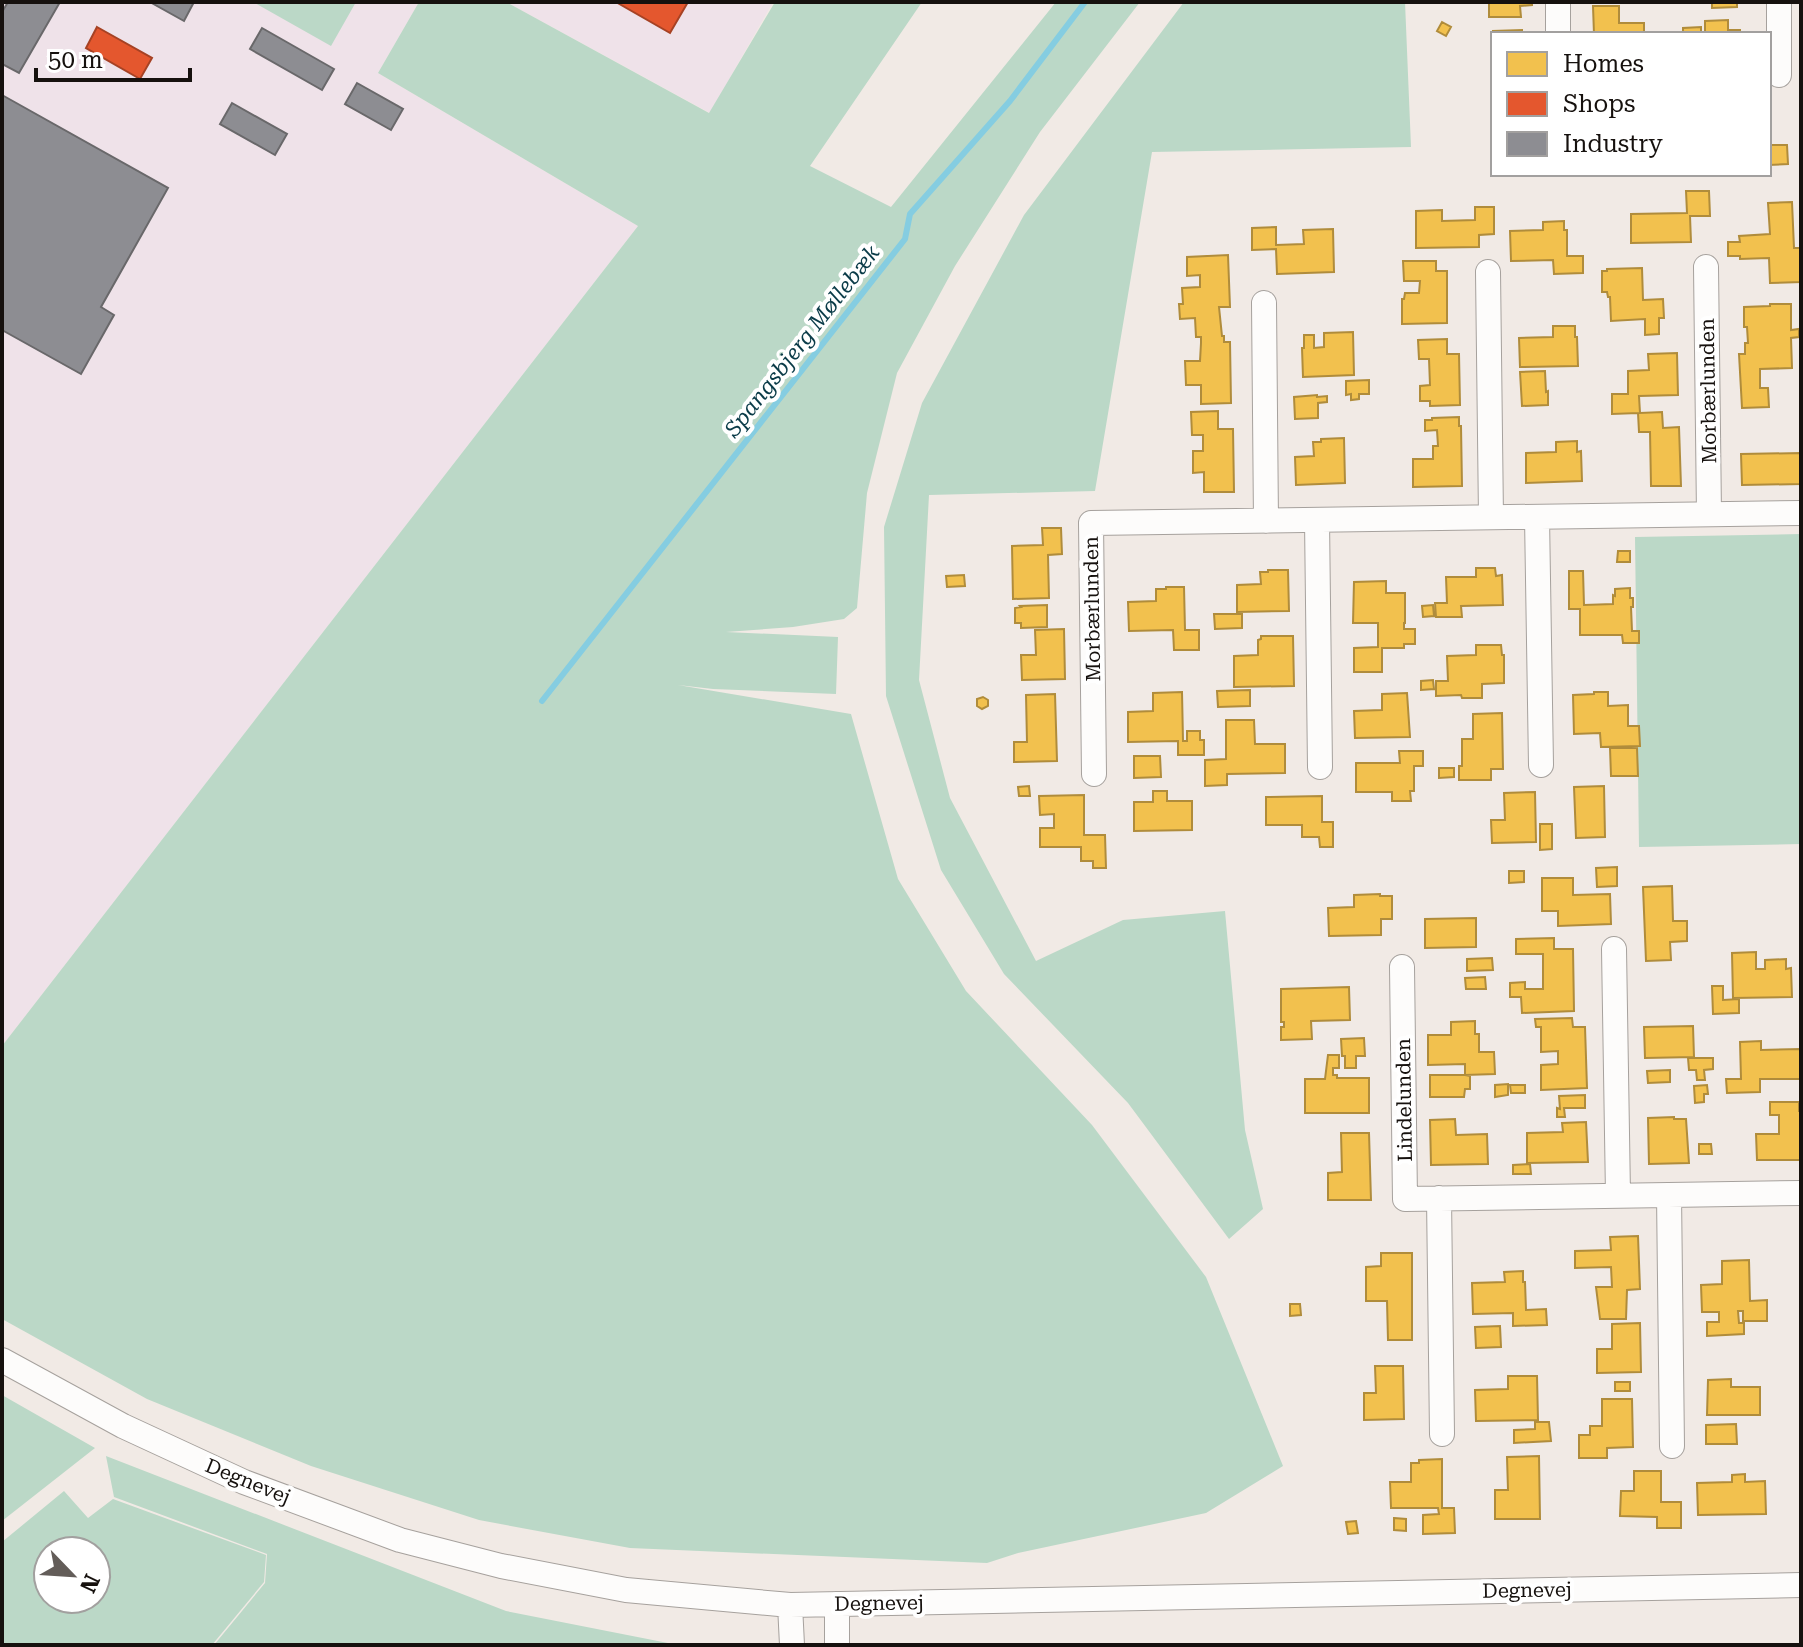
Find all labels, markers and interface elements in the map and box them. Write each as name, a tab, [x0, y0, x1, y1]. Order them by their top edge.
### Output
scale bar	[36, 32, 190, 82]
legend	[1491, 32, 1771, 176]
text: 50 m	[48, 46, 103, 74]
text: Homes	[1563, 50, 1644, 78]
text: Shops	[1563, 90, 1635, 118]
text: Industry	[1563, 130, 1664, 158]
water label: Spangsbjerg Møllebæk	[719, 240, 885, 443]
street label: Morbærlunden	[1695, 318, 1721, 464]
street label: Morbærlunden	[1079, 536, 1105, 682]
street label: Lindelunden	[1391, 1038, 1417, 1162]
street label: Degnevej	[202, 1453, 294, 1509]
north arrow	[32, 1535, 112, 1615]
text: N	[75, 1570, 105, 1596]
street label: Degnevej	[1482, 1577, 1572, 1603]
street label: Degnevej	[834, 1590, 924, 1616]

